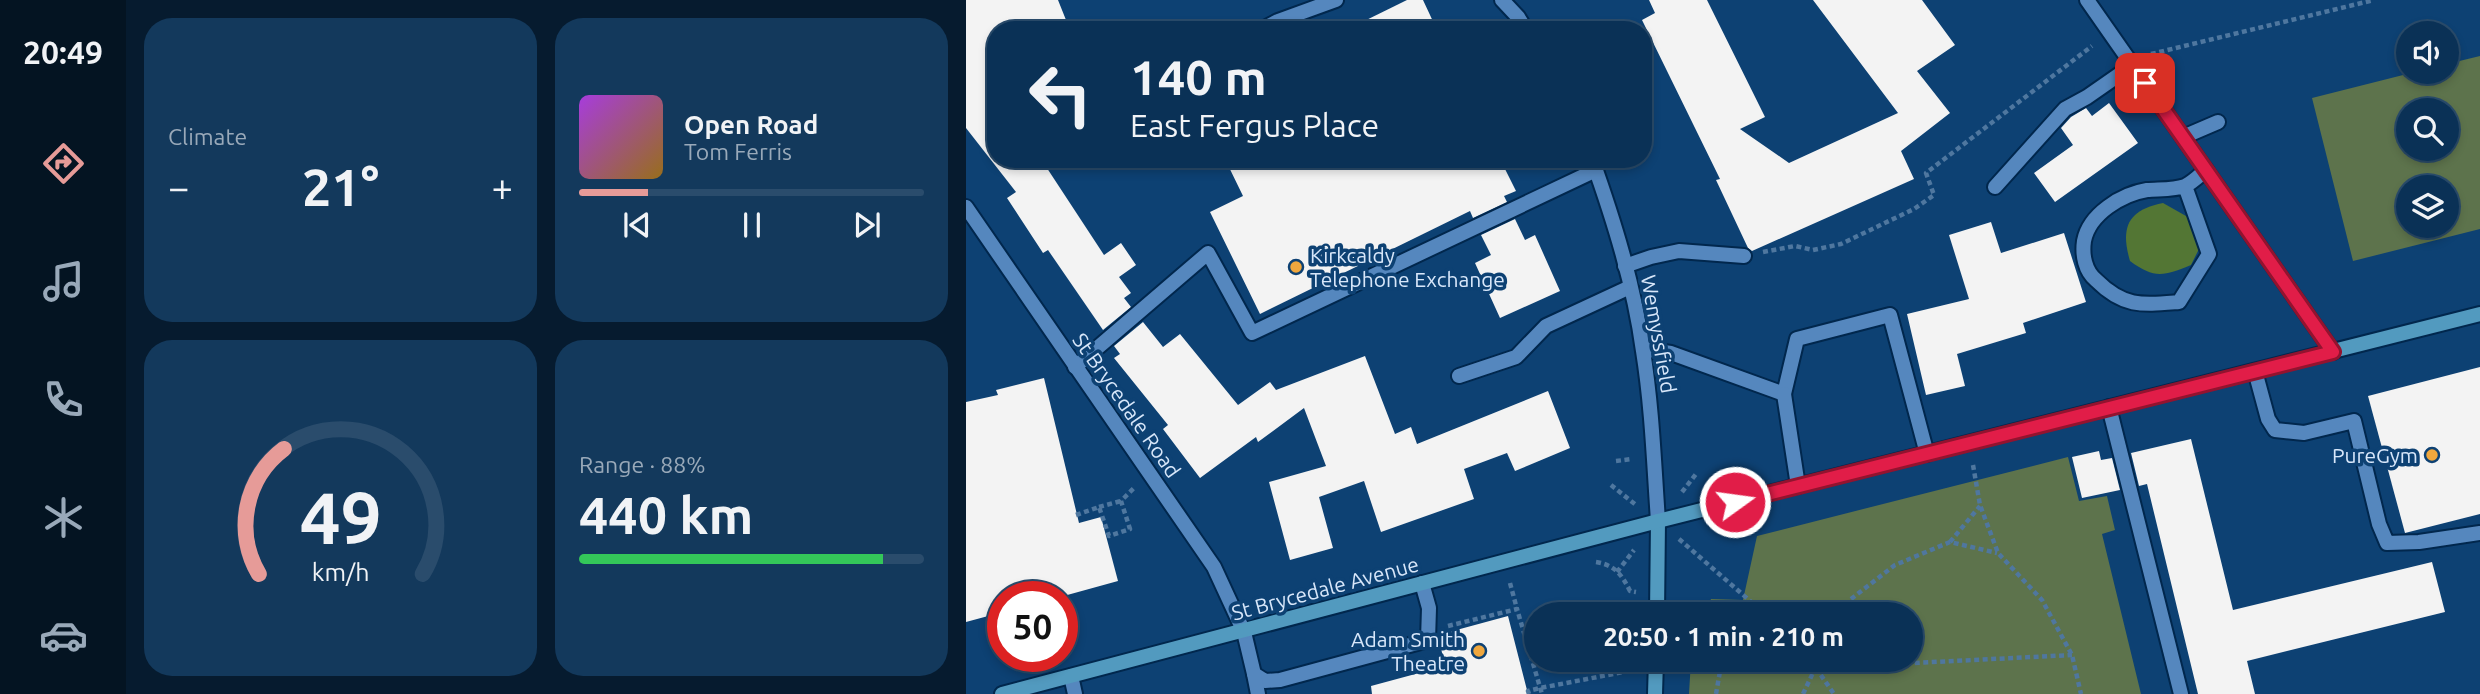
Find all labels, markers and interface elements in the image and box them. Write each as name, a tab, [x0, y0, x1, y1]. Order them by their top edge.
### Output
map controls	[2396, 21, 2459, 238]
button: sound	[2396, 21, 2459, 84]
text: 20:49	[23, 34, 103, 70]
icon: left	[1015, 49, 1106, 140]
text: 140 m	[1130, 49, 1267, 104]
pin	[2115, 53, 2175, 113]
icon: arrive	[2126, 64, 2164, 102]
button: search	[2396, 98, 2459, 161]
text: East Fergus Place	[1130, 107, 1379, 143]
text: Open Road	[684, 110, 818, 139]
text: Climate	[168, 124, 247, 149]
icon: directions	[39, 139, 88, 188]
text: Tom Ferris	[684, 139, 792, 164]
text: 21°	[302, 158, 379, 216]
text: −	[168, 166, 189, 208]
text: +	[492, 166, 513, 208]
button: layers	[2396, 175, 2459, 238]
icon: previous	[618, 206, 656, 244]
icon: pause	[733, 206, 771, 244]
icon: next	[848, 206, 886, 244]
place label: Kirkcaldy Telephone Exchange	[1310, 243, 1505, 291]
icon: music	[39, 257, 88, 306]
marker: Kirkcaldy Telephone Exchange	[1288, 259, 1304, 275]
street label: Wemyssfield	[1637, 273, 1681, 395]
street label: St Brycedale Road	[1068, 328, 1186, 482]
icon: phone	[39, 375, 88, 424]
place label: PureGym	[2332, 443, 2418, 467]
marker: PureGym	[2424, 447, 2440, 463]
text: Range · 88%	[579, 452, 706, 477]
position arrow	[1698, 465, 1772, 539]
text: 49	[299, 476, 382, 558]
text: 440 km	[579, 486, 753, 544]
icon: climate	[39, 493, 88, 542]
street label: St Brycedale Avenue	[1229, 551, 1421, 625]
text: km/h	[312, 558, 369, 586]
speed limit sign: 50	[987, 581, 1078, 672]
icon: car	[39, 611, 88, 660]
text: 20:50 · 1 min · 210 m	[1603, 622, 1844, 651]
place label: Adam Smith Theatre	[1351, 627, 1465, 675]
marker: Adam Smith Theatre	[1471, 643, 1487, 659]

